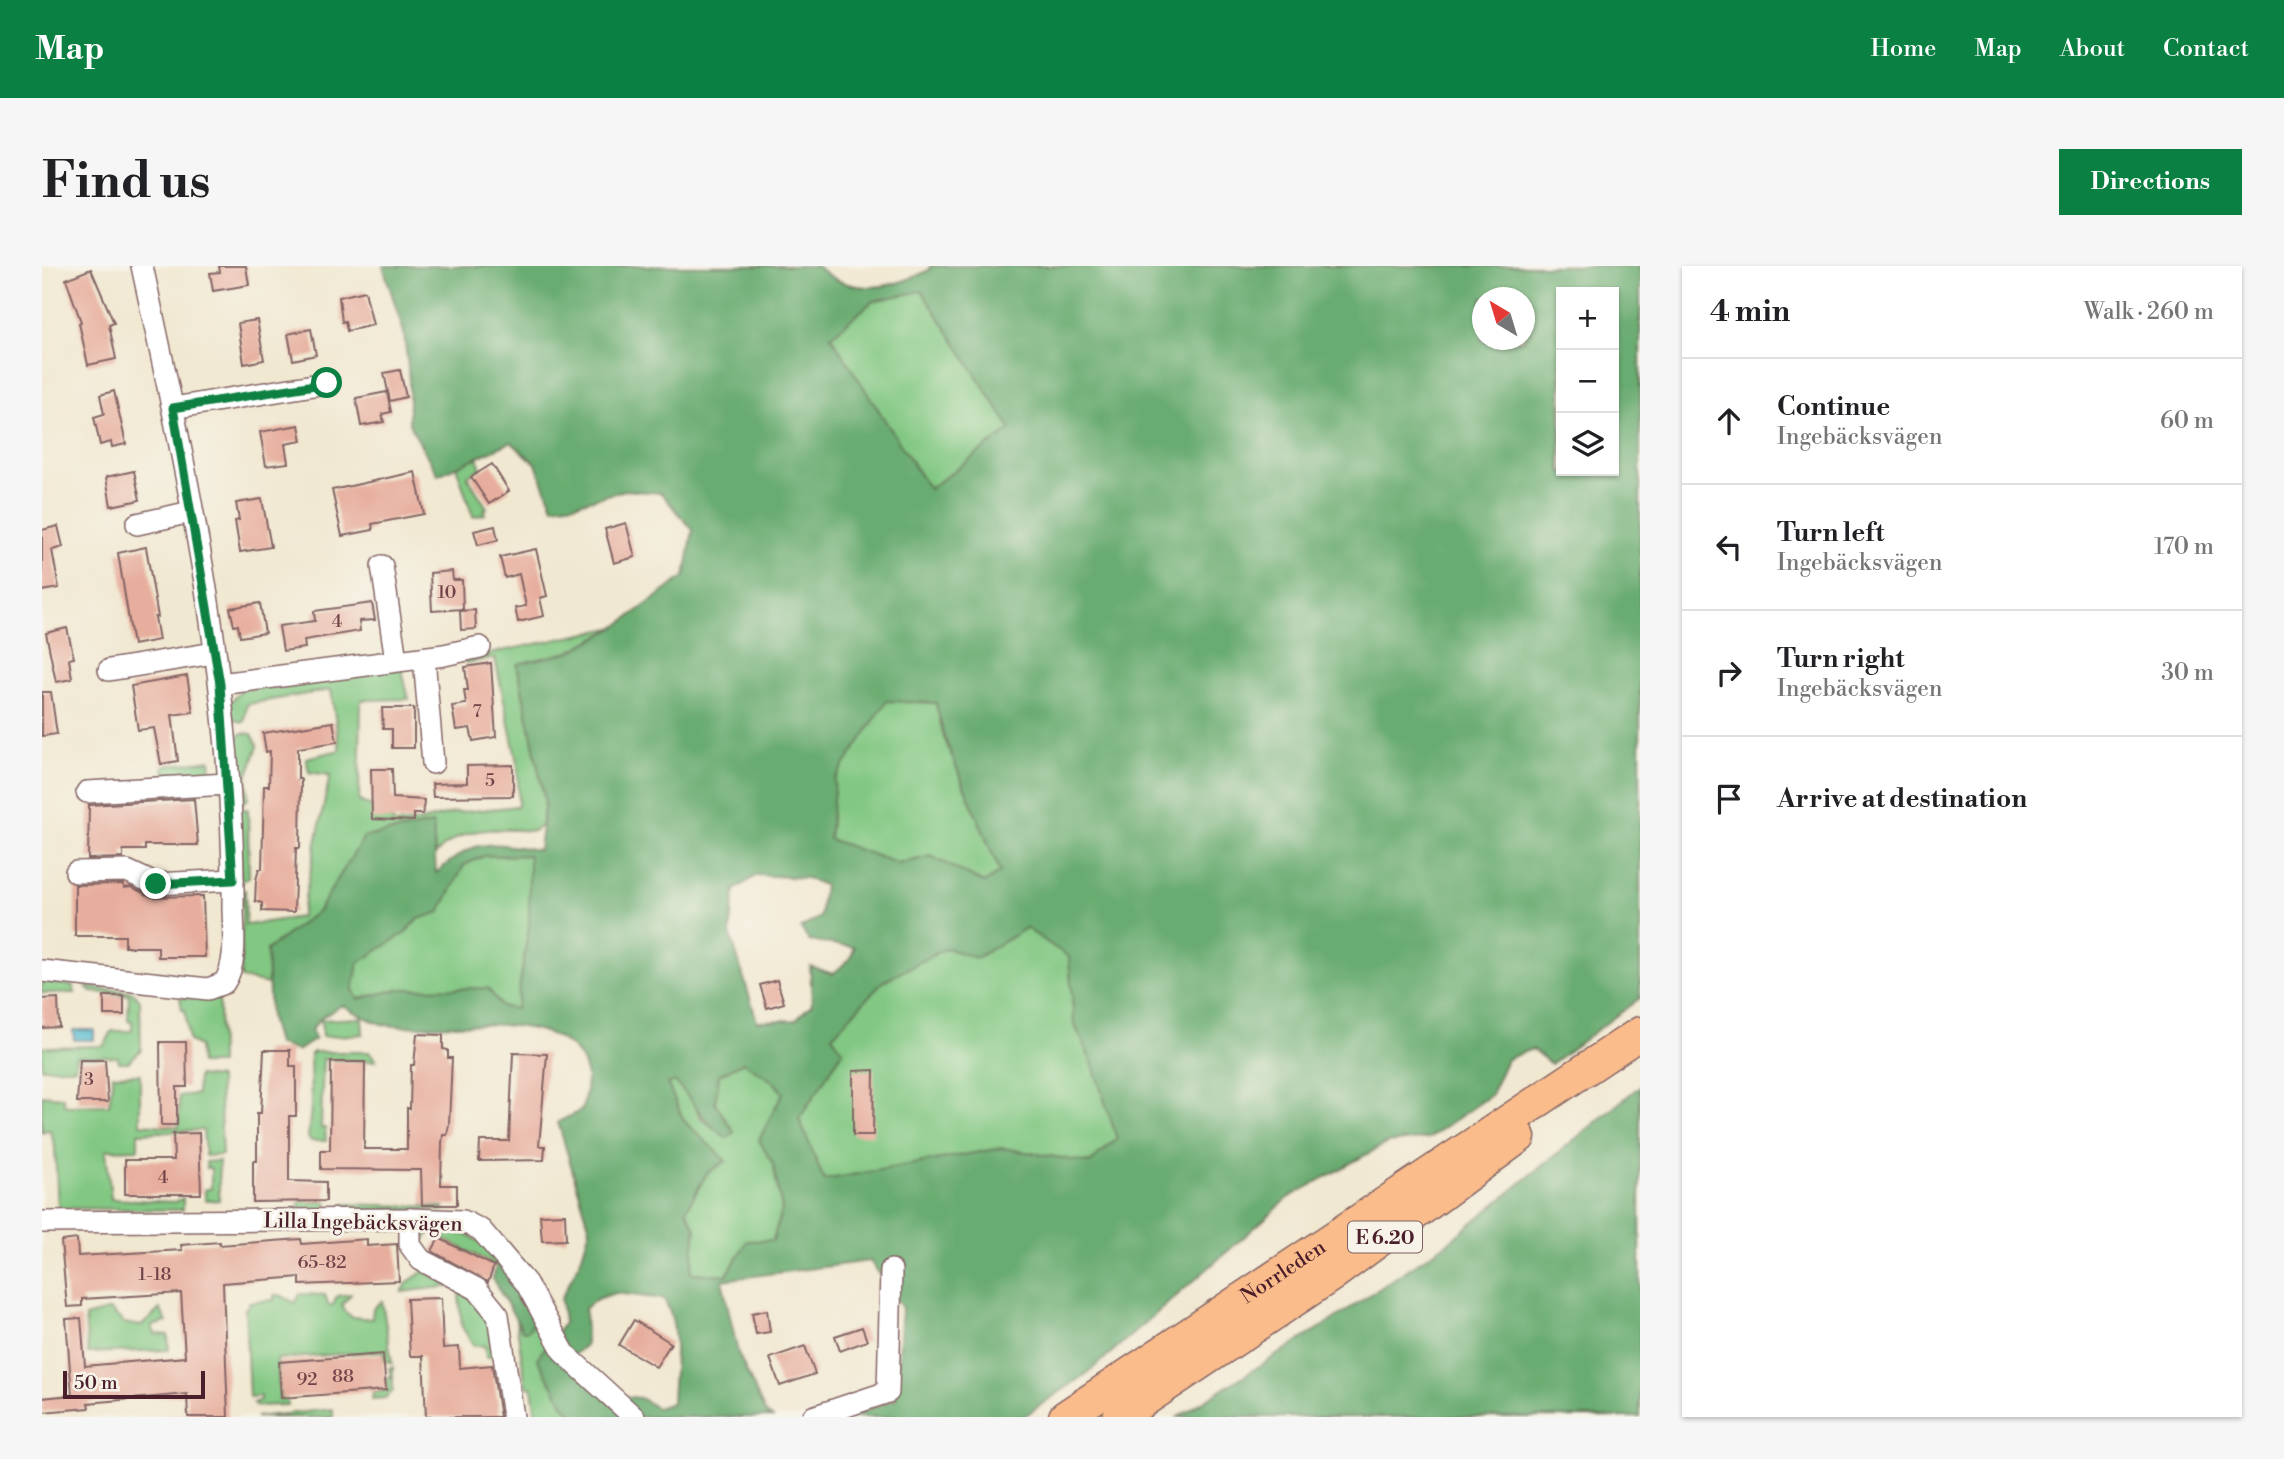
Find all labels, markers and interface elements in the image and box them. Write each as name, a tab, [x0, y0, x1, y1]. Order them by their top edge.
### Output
text: Map	[35, 29, 104, 70]
text: Home	[1871, 34, 1936, 64]
text: Map	[1974, 34, 2022, 64]
text: About	[2060, 34, 2125, 64]
text: Contact	[2163, 34, 2249, 64]
button: Directions	[2059, 149, 2242, 215]
text: Find us	[42, 152, 211, 213]
north arrow	[1472, 287, 1535, 350]
map controls	[1556, 287, 1619, 476]
button: +	[1556, 287, 1619, 350]
text: 4 min	[1710, 293, 1790, 331]
text: Walk · 260 m	[2084, 298, 2214, 326]
button: −	[1556, 350, 1619, 413]
route start	[311, 367, 342, 398]
text: Continue	[1777, 391, 1890, 423]
icon: ahead	[1710, 402, 1748, 440]
text: 60 m	[2160, 407, 2214, 435]
button: layers	[1556, 413, 1619, 476]
text: Ingebäcksvägen	[1777, 423, 1942, 451]
text: Turn left	[1777, 517, 1885, 549]
icon: left	[1710, 528, 1748, 566]
text: 170 m	[2154, 533, 2214, 561]
text: Ingebäcksvägen	[1777, 549, 1942, 577]
house number: 10	[437, 581, 457, 604]
house number: 4	[332, 610, 343, 633]
text: Turn right	[1777, 643, 1905, 675]
icon: right	[1710, 654, 1748, 692]
text: 30 m	[2161, 659, 2214, 687]
text: Ingebäcksvägen	[1777, 675, 1942, 703]
house number: 7	[472, 700, 482, 723]
house number: 5	[485, 769, 495, 792]
icon: arrive	[1710, 780, 1748, 818]
text: Arrive at destination	[1777, 783, 2027, 815]
route end	[140, 868, 171, 899]
house number: 3	[84, 1068, 94, 1091]
house number: 4	[158, 1166, 169, 1189]
street label: Lilla Ingebäcksvägen	[263, 1208, 463, 1238]
road number: E 6.20	[1348, 1222, 1422, 1253]
street label: Norrleden	[1236, 1234, 1332, 1310]
house number: 65-82	[297, 1251, 347, 1274]
house number: 1-18	[138, 1263, 172, 1286]
house number: 88	[332, 1365, 354, 1388]
scale bar	[63, 1368, 205, 1400]
house number: 92	[296, 1368, 318, 1391]
text: 50 m	[74, 1371, 118, 1395]

